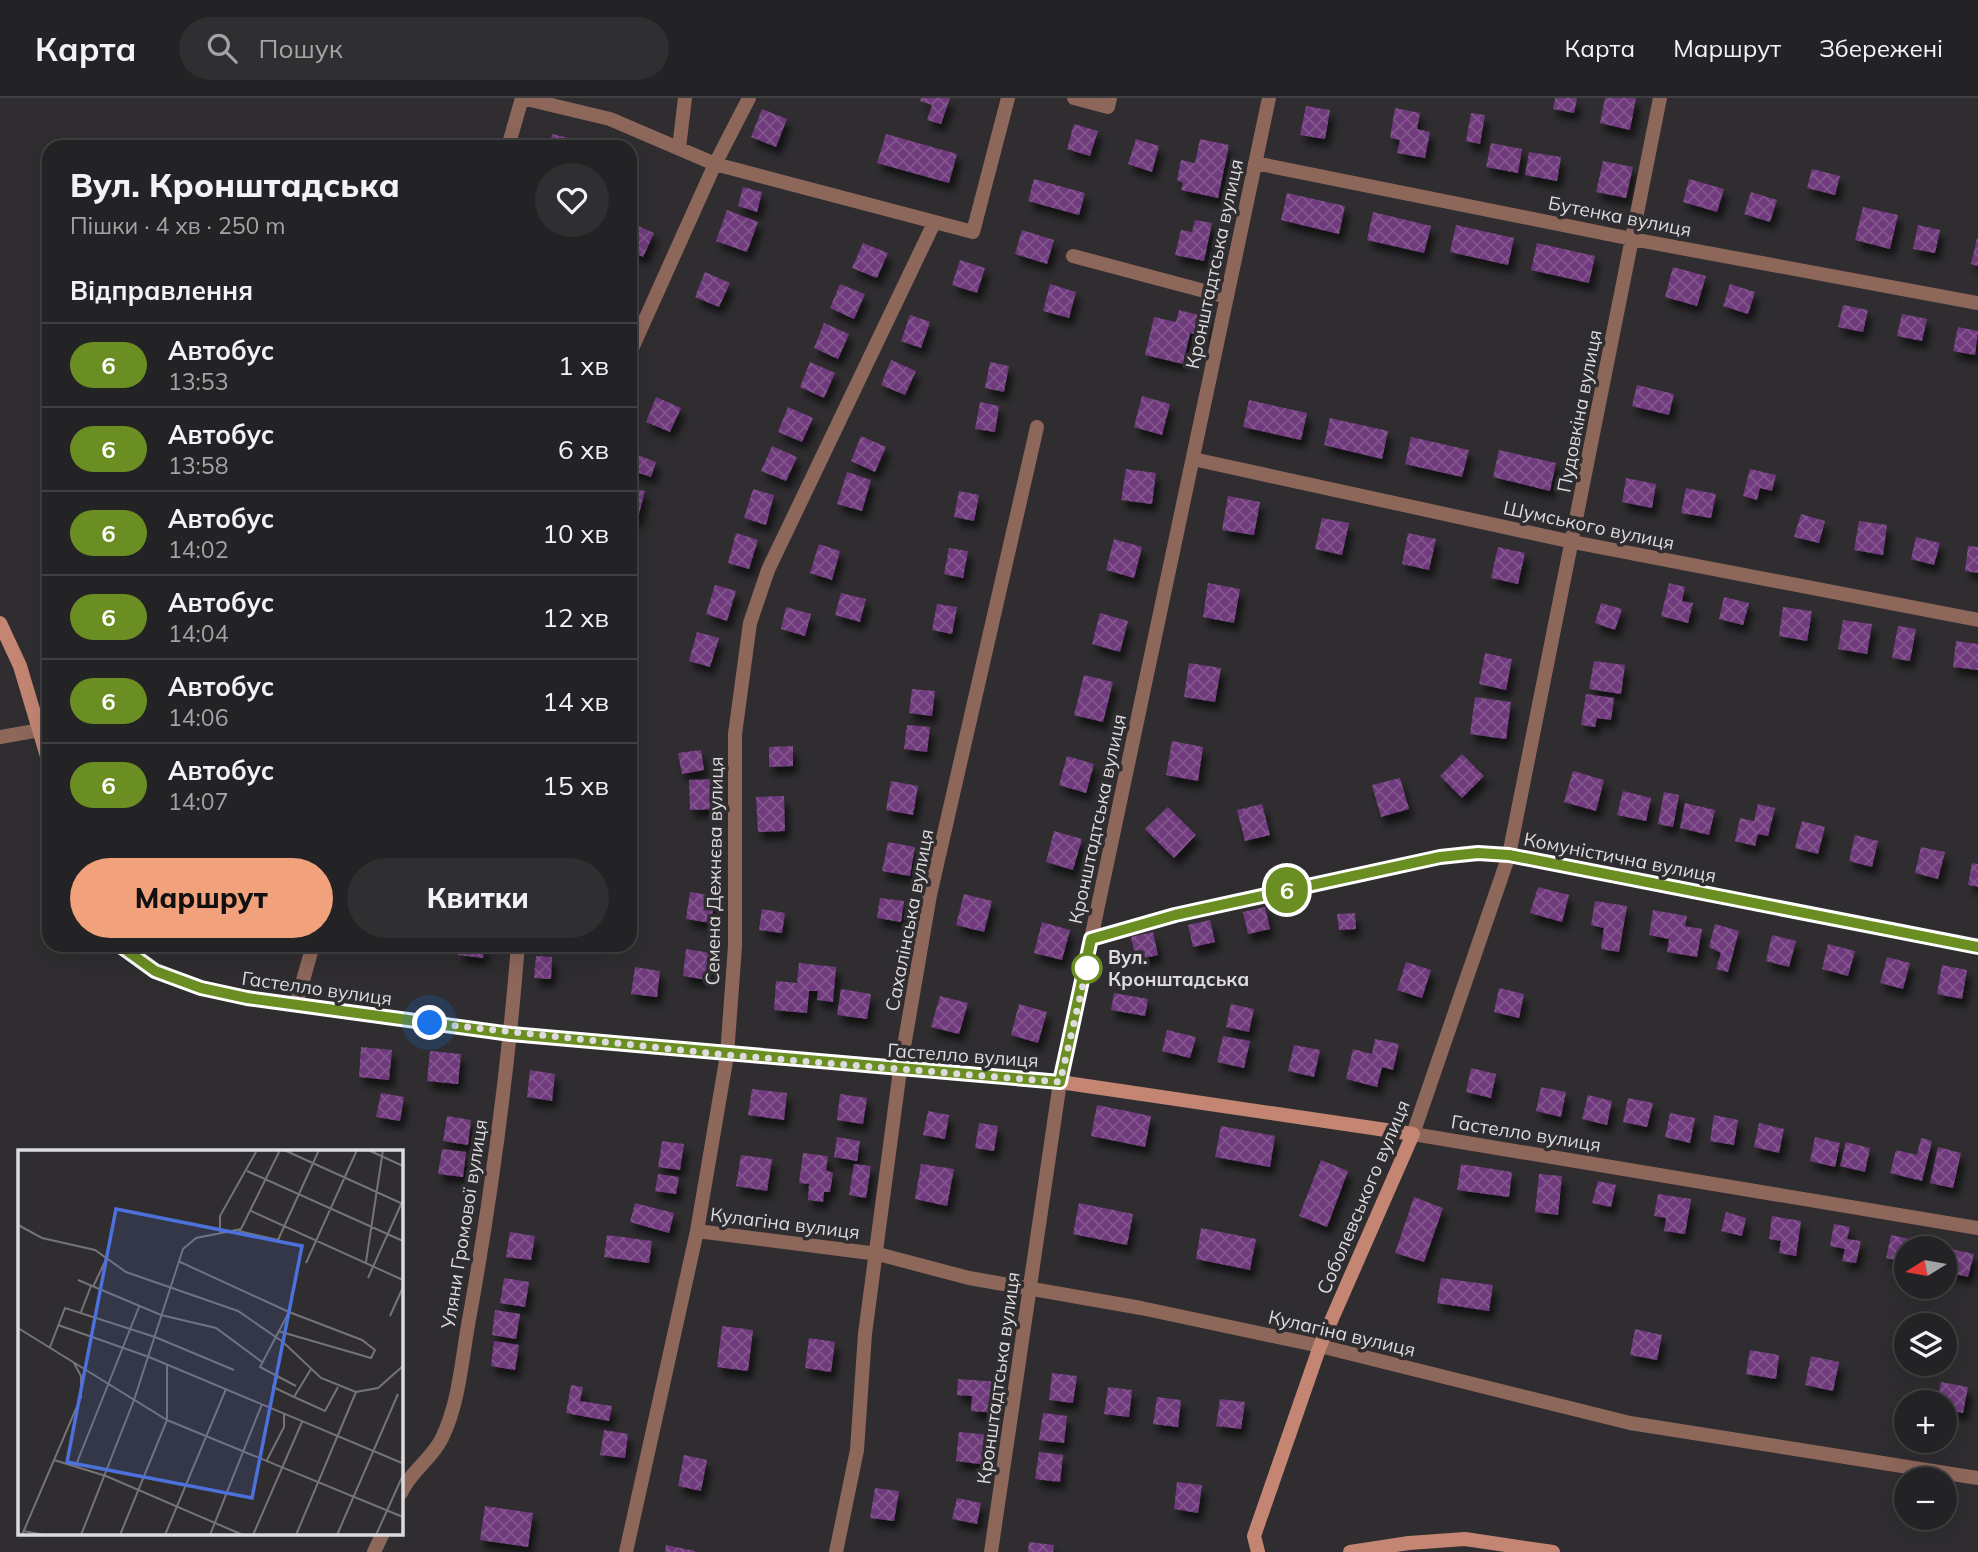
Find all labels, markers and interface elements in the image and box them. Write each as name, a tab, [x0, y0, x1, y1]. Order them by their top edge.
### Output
search box	[179, 17, 669, 80]
text: Карта	[35, 28, 137, 69]
icon: search	[203, 29, 241, 67]
text: Пошук	[259, 32, 343, 65]
text: Карта	[1565, 33, 1635, 63]
text: Маршрут	[1673, 33, 1781, 63]
text: Збережені	[1819, 33, 1943, 63]
street label: Кронштадтська вулиця	[1180, 157, 1248, 371]
button: heart	[535, 163, 609, 237]
text: Вул. Кронштадська	[70, 164, 400, 205]
street label: Бутенка вулиця	[1546, 190, 1694, 242]
text: Пішки · 4 хв · 250 m	[70, 211, 286, 240]
text: Відправлення	[70, 274, 253, 307]
street label: Пудовкіна вулиця	[1551, 328, 1607, 494]
text: Автобус	[168, 334, 274, 367]
text: 1 хв	[558, 349, 609, 382]
text: 6	[101, 350, 116, 380]
text: 13:53	[168, 367, 228, 396]
text: Автобус	[168, 418, 274, 451]
text: 6 хв	[558, 433, 609, 466]
text: 6	[101, 434, 116, 464]
text: 13:58	[168, 451, 228, 480]
street label: Шумського вулиця	[1501, 495, 1677, 555]
text: Автобус	[168, 502, 274, 535]
text: 10 хв	[542, 517, 609, 550]
text: 6	[101, 518, 116, 548]
text: 14:02	[168, 535, 228, 564]
text: Автобус	[168, 586, 274, 619]
text: 12 хв	[542, 601, 609, 634]
text: 6	[101, 602, 116, 632]
text: 14:04	[168, 619, 228, 648]
text: Автобус	[168, 670, 274, 703]
text: 14 хв	[542, 685, 609, 718]
text: 6	[101, 686, 116, 716]
text: 14:06	[168, 703, 228, 732]
street label: Кронштадтська вулиця	[1063, 712, 1131, 926]
text: Автобус	[168, 754, 274, 787]
street label: Семена Дежнєва вулиця	[700, 756, 728, 986]
text: 15 хв	[542, 769, 609, 802]
text: 6	[101, 770, 116, 800]
text: 14:07	[168, 787, 228, 816]
street label: Сахалінська вулиця	[880, 827, 938, 1013]
street label: Комуністична вулиця	[1522, 827, 1718, 887]
button: Маршрут	[70, 858, 333, 938]
button: Квитки	[347, 858, 609, 938]
line badge: 6	[1264, 867, 1310, 913]
text: 6	[1280, 875, 1294, 905]
place label: Вул. Кронштадська	[1108, 945, 1249, 991]
marker: Вул. Кронштадська	[1072, 953, 1102, 983]
street label: Гастелло вулиця	[240, 966, 394, 1010]
your location	[412, 1005, 447, 1040]
street label: Гастелло вулиця	[887, 1038, 1039, 1072]
street label: Соболевського вулиця	[1311, 1096, 1415, 1298]
street label: Гастелло вулиця	[1449, 1109, 1603, 1157]
street label: Уляни Громової вулиця	[435, 1117, 492, 1332]
inset map	[18, 1150, 402, 1534]
street label: Кулагіна вулиця	[709, 1202, 861, 1244]
north arrow	[1894, 1236, 1956, 1298]
map controls	[1894, 1236, 1957, 1530]
street label: Кронштадтська вулиця	[971, 1270, 1025, 1486]
street label: Кулагіна вулиця	[1266, 1304, 1418, 1362]
button: layers	[1894, 1313, 1957, 1376]
button: +	[1894, 1390, 1957, 1453]
button: −	[1894, 1467, 1957, 1530]

